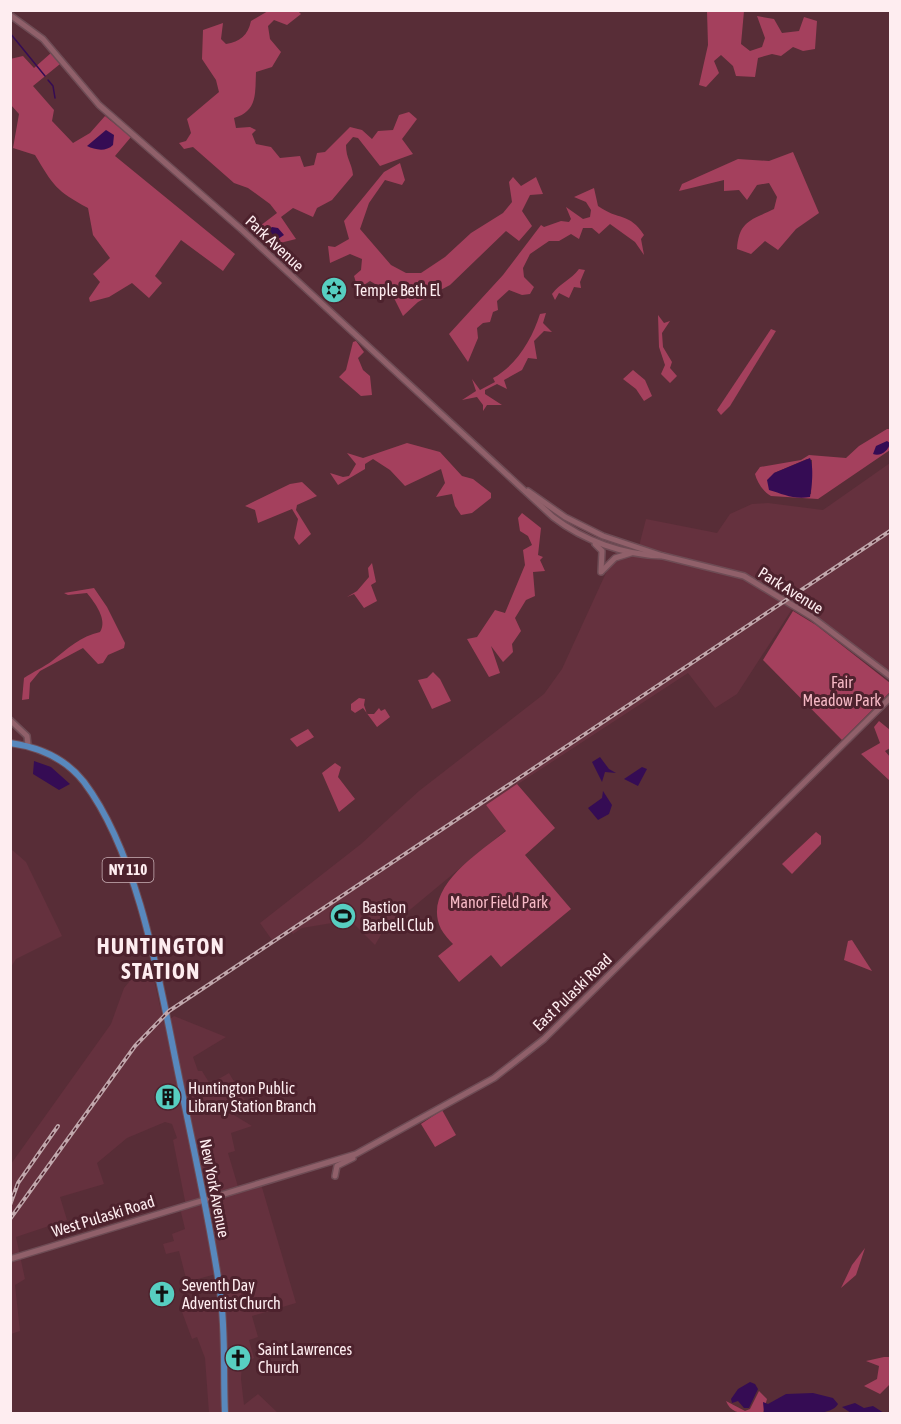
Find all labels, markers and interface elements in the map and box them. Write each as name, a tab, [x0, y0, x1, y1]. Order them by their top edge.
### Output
street label: Park Avenue	[242, 211, 308, 275]
synagogue icon: Temple Beth El	[319, 275, 349, 305]
place label: Temple Beth El	[354, 281, 441, 300]
street label: Park Avenue	[755, 563, 827, 617]
park label: Fair Meadow Park	[803, 673, 881, 709]
road number: NY 110	[102, 858, 154, 882]
park label: Manor Field Park	[450, 893, 548, 911]
place label: Bastion Barbell Club	[362, 898, 434, 934]
sports icon: Bastion Barbell Club	[328, 901, 358, 931]
district label: HUNTINGTON STATION	[97, 933, 225, 984]
street label: East Pulaski Road	[529, 950, 615, 1034]
place label: Huntington Public Library Station Branch	[188, 1079, 316, 1116]
building icon: Huntington Public Library Station Branch	[153, 1082, 183, 1112]
street label: New York Avenue	[197, 1137, 233, 1239]
street label: West Pulaski Road	[49, 1192, 157, 1240]
place label: Seventh Day Adventist Church	[182, 1276, 281, 1312]
church icon: Seventh Day Adventist Church	[147, 1279, 177, 1309]
place label: Saint Lawrences Church	[258, 1340, 353, 1376]
church icon: Saint Lawrences Church	[223, 1343, 253, 1373]

